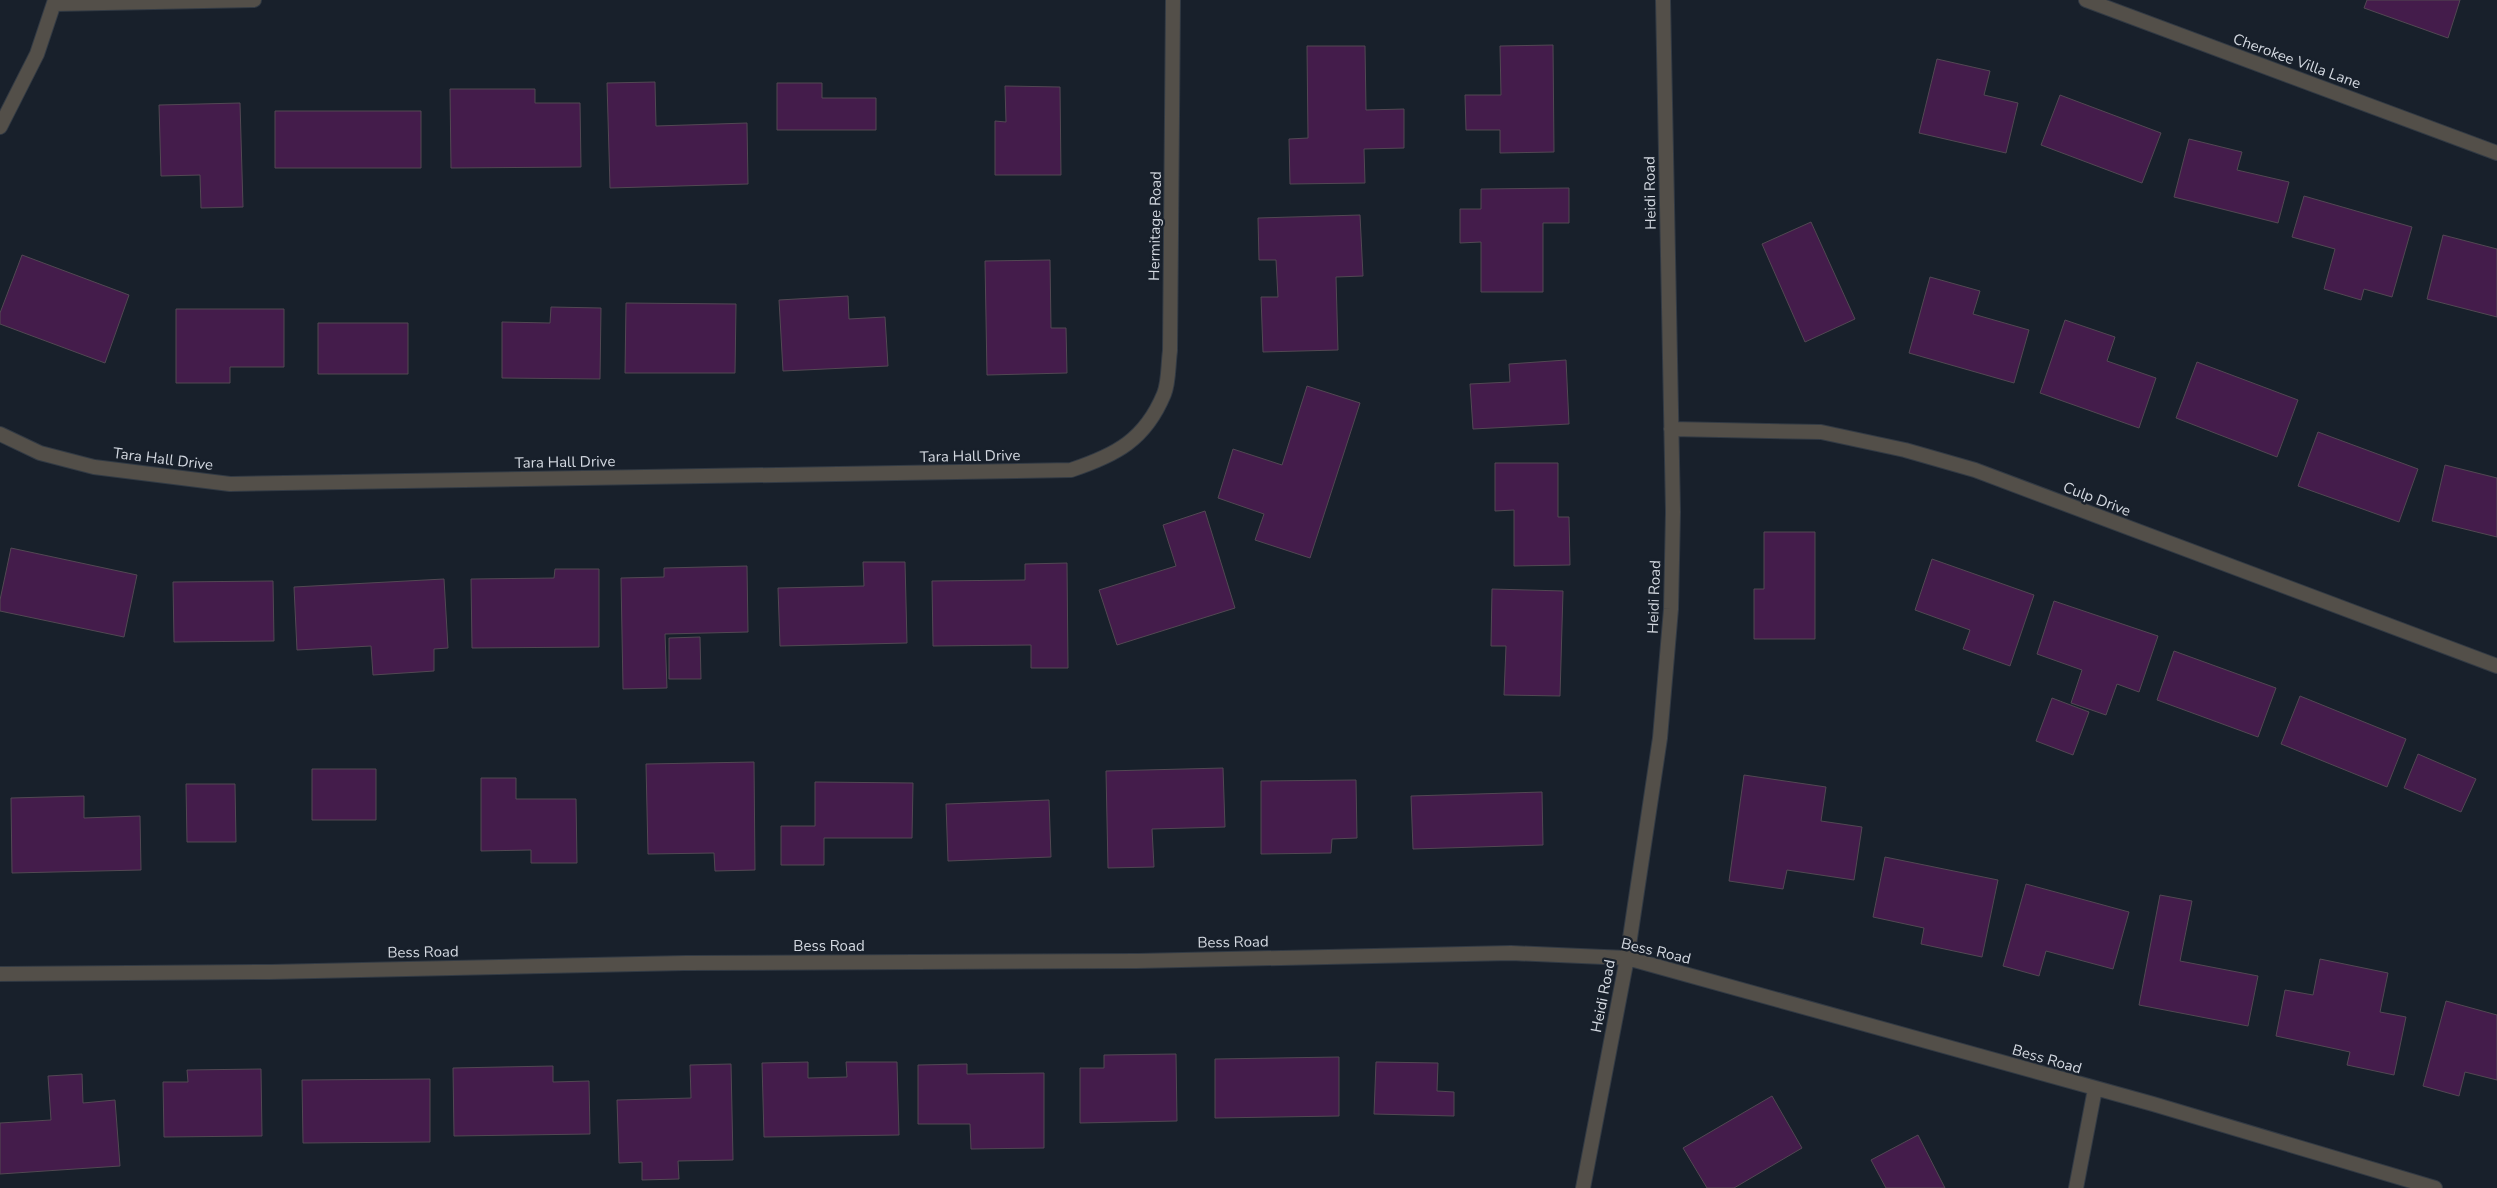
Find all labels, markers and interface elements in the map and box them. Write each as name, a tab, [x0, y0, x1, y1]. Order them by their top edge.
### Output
street label: Cherokee Villa Lane	[2230, 29, 2364, 93]
street label: Heidi Road	[1639, 156, 1661, 230]
street label: Hermitage Road	[1144, 171, 1166, 281]
street label: Tara Hall Drive	[112, 443, 214, 475]
street label: Tara Hall Drive	[920, 445, 1020, 467]
street label: Tara Hall Drive	[515, 451, 615, 473]
street label: Culp Drive	[2060, 477, 2134, 521]
street label: Heidi Road	[1643, 560, 1665, 634]
street label: Bess Road	[1197, 931, 1269, 953]
street label: Bess Road	[1619, 933, 1693, 969]
street label: Bess Road	[793, 936, 865, 956]
street label: Bess Road	[387, 941, 459, 963]
street label: Heidi Road	[1586, 958, 1620, 1034]
street label: Bess Road	[2010, 1040, 2084, 1078]

